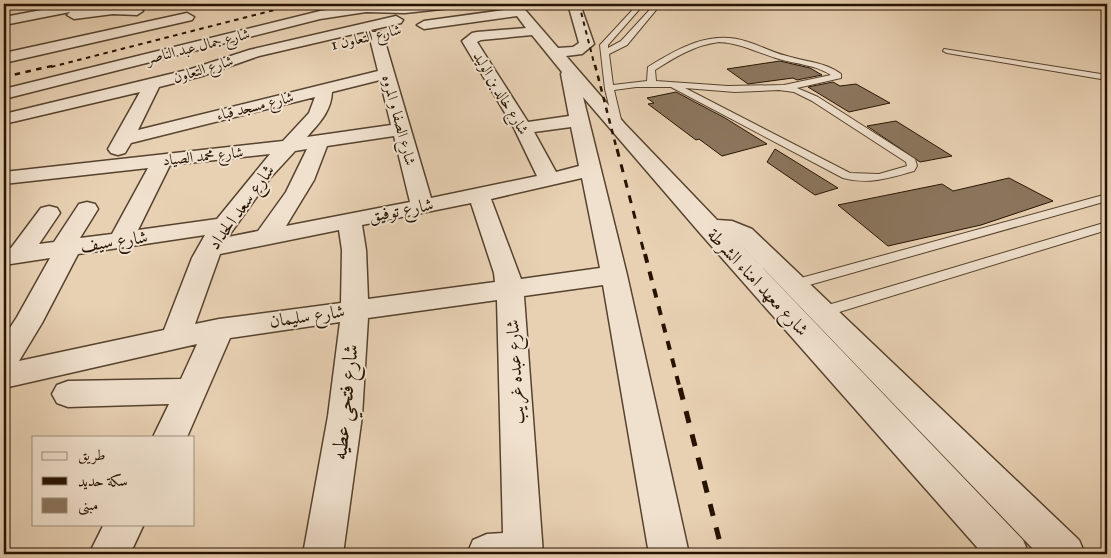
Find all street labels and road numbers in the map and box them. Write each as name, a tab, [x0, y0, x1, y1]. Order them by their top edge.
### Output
street label: شارع التعاون 1	[329, 20, 404, 58]
street label: شارع جمال عبد الناصر	[142, 24, 253, 72]
street label: شارع خالد بن الوليد	[466, 48, 533, 140]
street label: شارع التعاون	[171, 51, 237, 91]
street label: شارع الصفا و المروه	[374, 73, 420, 168]
street label: شارع مسجد قباء	[214, 88, 297, 128]
street label: شارع محمد الصياد	[162, 143, 245, 173]
street label: شارع سعد الحداد	[203, 160, 283, 256]
street label: شارع توفيق	[367, 193, 436, 231]
street label: شارع معهد امناء الشرطة	[700, 224, 813, 343]
street label: شارع سيف	[79, 225, 150, 261]
street label: شارع سليمان	[268, 300, 347, 336]
street label: شارع عبده غريب	[501, 319, 533, 425]
street label: شارع فتحي عطيه	[326, 343, 371, 462]

